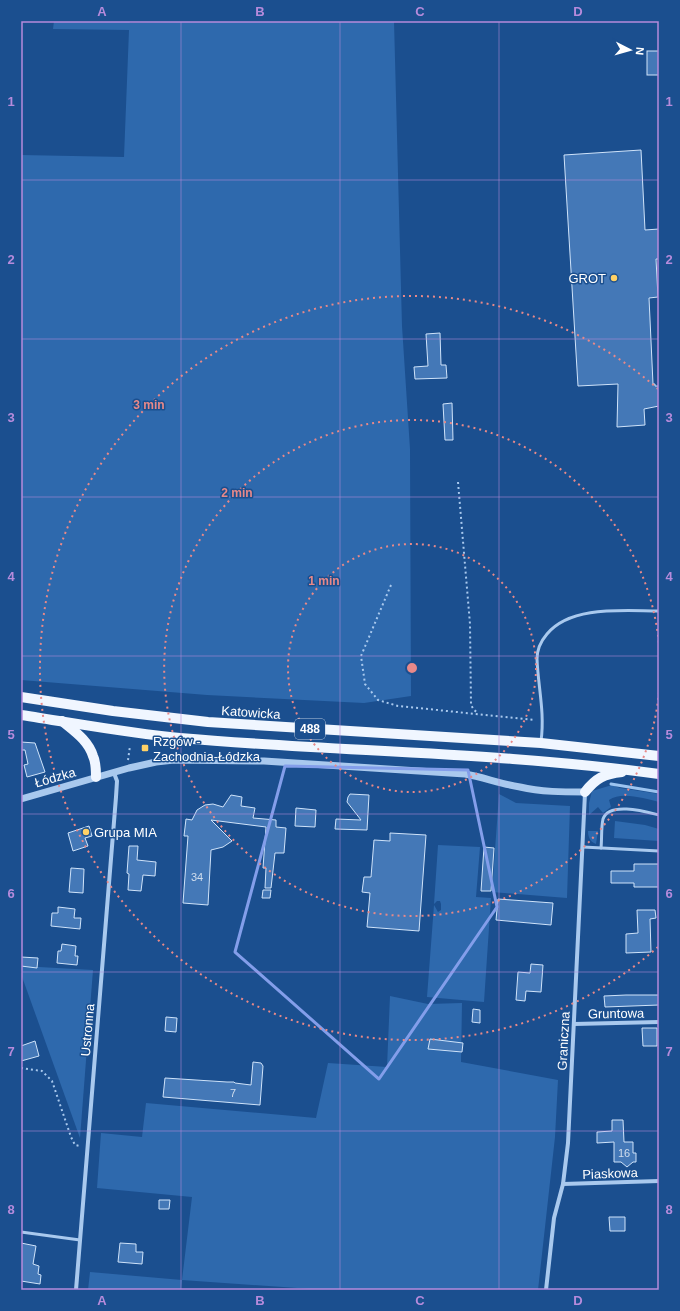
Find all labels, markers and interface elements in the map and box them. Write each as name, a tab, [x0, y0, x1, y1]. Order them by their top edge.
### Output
text: A	[97, 4, 107, 19]
text: B	[255, 4, 265, 19]
text: C	[415, 4, 425, 19]
text: D	[573, 4, 583, 19]
north arrow	[610, 30, 650, 70]
text: N	[634, 46, 646, 56]
text: 1	[7, 94, 15, 109]
text: 1	[665, 94, 673, 109]
text: 2	[7, 252, 15, 267]
text: 2	[665, 252, 673, 267]
place label: GROT	[568, 271, 606, 286]
marker: GROT	[609, 273, 619, 283]
text: 3 min	[133, 398, 165, 412]
text: 3	[7, 410, 15, 425]
text: 3	[665, 410, 673, 425]
text: 2 min	[221, 486, 253, 500]
text: 4	[7, 569, 15, 584]
text: 4	[665, 569, 673, 584]
text: 1 min	[308, 574, 340, 588]
centre of rings	[405, 661, 419, 675]
street label: Katowicka	[221, 703, 282, 722]
road number: 488	[295, 719, 325, 739]
text: 5	[7, 727, 15, 742]
text: 5	[665, 727, 673, 742]
place label: Rzgów - Zachodnia-Łódzka	[153, 734, 261, 764]
marker: Rzgów - Zachodnia-Łódzka	[140, 743, 150, 753]
street label: Łódzka	[33, 764, 78, 790]
place label: Grupa MIA	[94, 825, 157, 840]
marker: Grupa MIA	[81, 827, 91, 837]
house number: 34	[191, 871, 203, 883]
text: 6	[7, 886, 15, 901]
text: 6	[665, 886, 673, 901]
street label: Ustronna	[78, 1002, 97, 1057]
street label: Gruntowa	[588, 1005, 645, 1021]
street label: Graniczna	[554, 1010, 573, 1071]
text: 7	[7, 1044, 15, 1059]
text: 7	[665, 1044, 673, 1059]
house number: 7	[230, 1087, 236, 1099]
house number: 16	[618, 1147, 630, 1159]
street label: Piaskowa	[582, 1165, 639, 1182]
text: 8	[7, 1202, 15, 1217]
text: 8	[665, 1202, 673, 1217]
text: A	[97, 1293, 107, 1308]
text: B	[255, 1293, 265, 1308]
text: C	[415, 1293, 425, 1308]
text: D	[573, 1293, 583, 1308]

